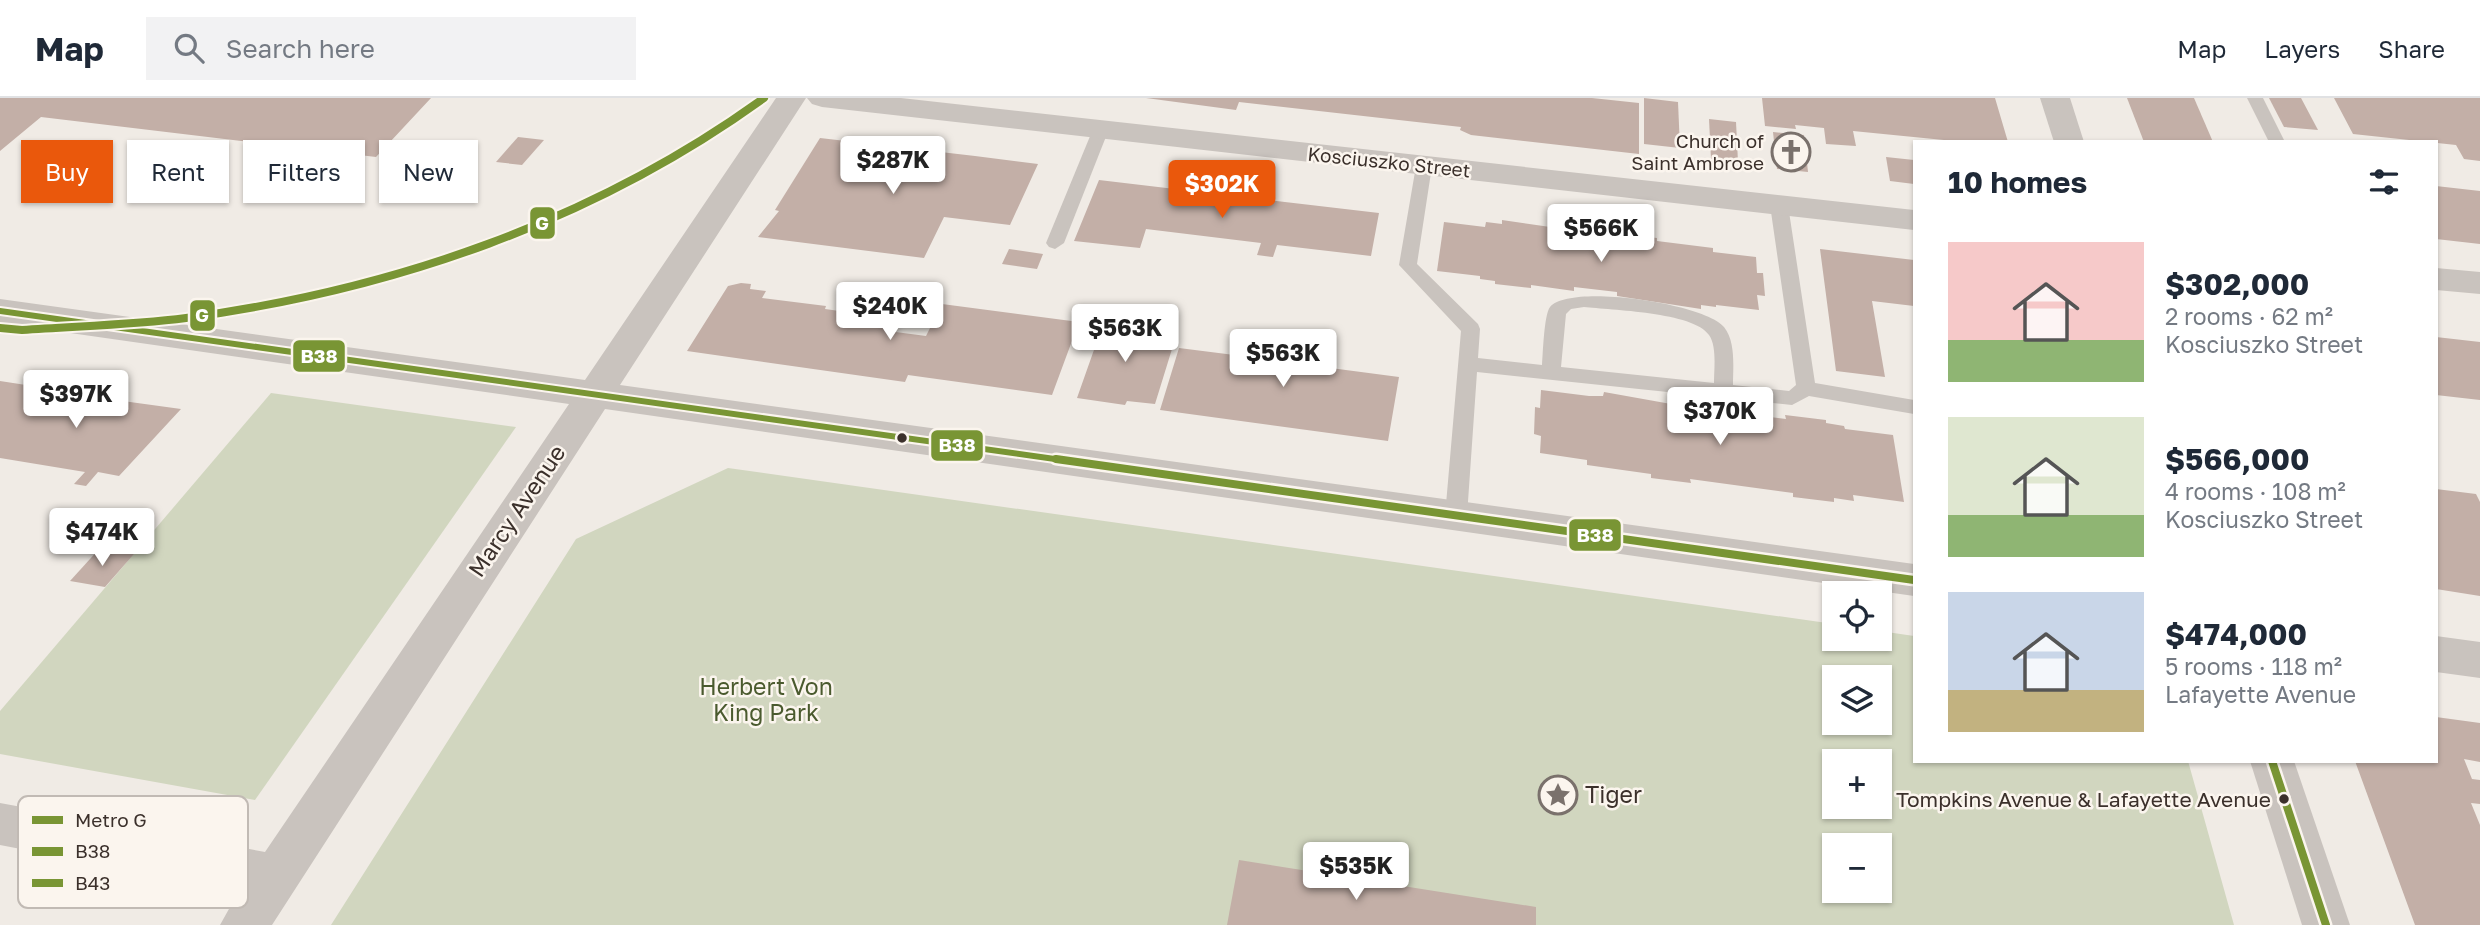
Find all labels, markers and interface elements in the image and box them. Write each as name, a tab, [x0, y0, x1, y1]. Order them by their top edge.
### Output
search box	[146, 17, 636, 80]
text: Map	[35, 29, 104, 68]
icon: search	[170, 29, 208, 67]
text: Search here	[226, 33, 375, 64]
text: Map	[2177, 34, 2226, 63]
text: Layers	[2264, 34, 2340, 63]
text: Share	[2378, 34, 2445, 63]
place label: Church of Saint Ambrose	[1631, 129, 1764, 174]
church icon: Church of Saint Ambrose	[1770, 131, 1812, 173]
pin: $287K	[844, 136, 942, 196]
chip: Buy	[21, 140, 113, 203]
chip: Rent	[127, 140, 229, 203]
chip: Filters	[243, 140, 365, 203]
chip: New	[379, 140, 478, 203]
street label: Kosciuszko Street	[1306, 142, 1472, 181]
text: $287K	[856, 145, 930, 173]
pin: $302K	[1173, 160, 1271, 220]
icon: filters	[2365, 163, 2403, 201]
text: 10 homes	[1948, 164, 2087, 200]
text: $302K	[1184, 169, 1260, 197]
pin: $566K	[1552, 204, 1650, 264]
line badge: G	[529, 206, 556, 240]
text: G	[535, 211, 549, 234]
text: $566K	[1563, 213, 1639, 241]
text: $302,000	[2165, 266, 2309, 302]
icon: home	[2004, 270, 2088, 354]
pin: $240K	[841, 282, 939, 342]
text: $240K	[852, 291, 928, 319]
line badge: G	[189, 299, 216, 332]
text: 2 rooms · 62 m²	[2165, 302, 2333, 330]
text: G	[195, 303, 209, 326]
pin: $563K	[1076, 304, 1174, 364]
text: $563K	[1088, 313, 1162, 341]
pin: $563K	[1234, 330, 1332, 389]
text: Kosciuszko Street	[2165, 330, 2363, 358]
text: $563K	[1246, 338, 1320, 366]
line badge: B38	[292, 339, 346, 373]
text: B38	[300, 344, 338, 367]
pin: $397K	[27, 370, 125, 430]
text: $397K	[39, 379, 113, 407]
pin: $370K	[1671, 388, 1769, 447]
text: $370K	[1683, 396, 1757, 424]
line badge: B38	[930, 429, 984, 462]
unlabelled marker	[895, 431, 909, 445]
text: B38	[938, 433, 976, 456]
street label: Marcy Avenue	[462, 439, 571, 582]
text: $566,000	[2165, 441, 2310, 477]
icon: home	[2004, 445, 2088, 529]
text: 4 rooms · 108 m²	[2165, 477, 2346, 505]
text: Kosciuszko Street	[2165, 505, 2363, 533]
pin: $474K	[53, 508, 151, 568]
text: $474K	[65, 517, 139, 545]
line badge: B38	[1568, 518, 1622, 552]
text: B38	[1576, 523, 1614, 546]
map controls	[1822, 581, 1892, 903]
button: locate	[1822, 581, 1892, 651]
text: $474,000	[2165, 616, 2307, 652]
icon: home	[2004, 620, 2088, 704]
text: 5 rooms · 118 m²	[2165, 652, 2342, 680]
button: layers	[1822, 665, 1892, 735]
park label: Herbert Von King Park	[699, 672, 833, 726]
text: Lafayette Avenue	[2165, 680, 2356, 708]
button: +	[1822, 749, 1892, 819]
place icon: Tiger	[1537, 774, 1579, 816]
place label: Tiger	[1585, 780, 1642, 808]
place label: Tompkins Avenue & Lafayette Avenue	[1896, 786, 2271, 812]
marker: Tompkins Avenue & Lafayette Avenue	[2277, 792, 2291, 806]
legend	[18, 796, 248, 908]
text: Metro G	[75, 808, 147, 831]
button: −	[1822, 833, 1892, 903]
text: B38	[75, 839, 110, 862]
pin: $535K	[1307, 842, 1405, 902]
text: $535K	[1319, 851, 1393, 879]
text: B43	[75, 871, 110, 894]

